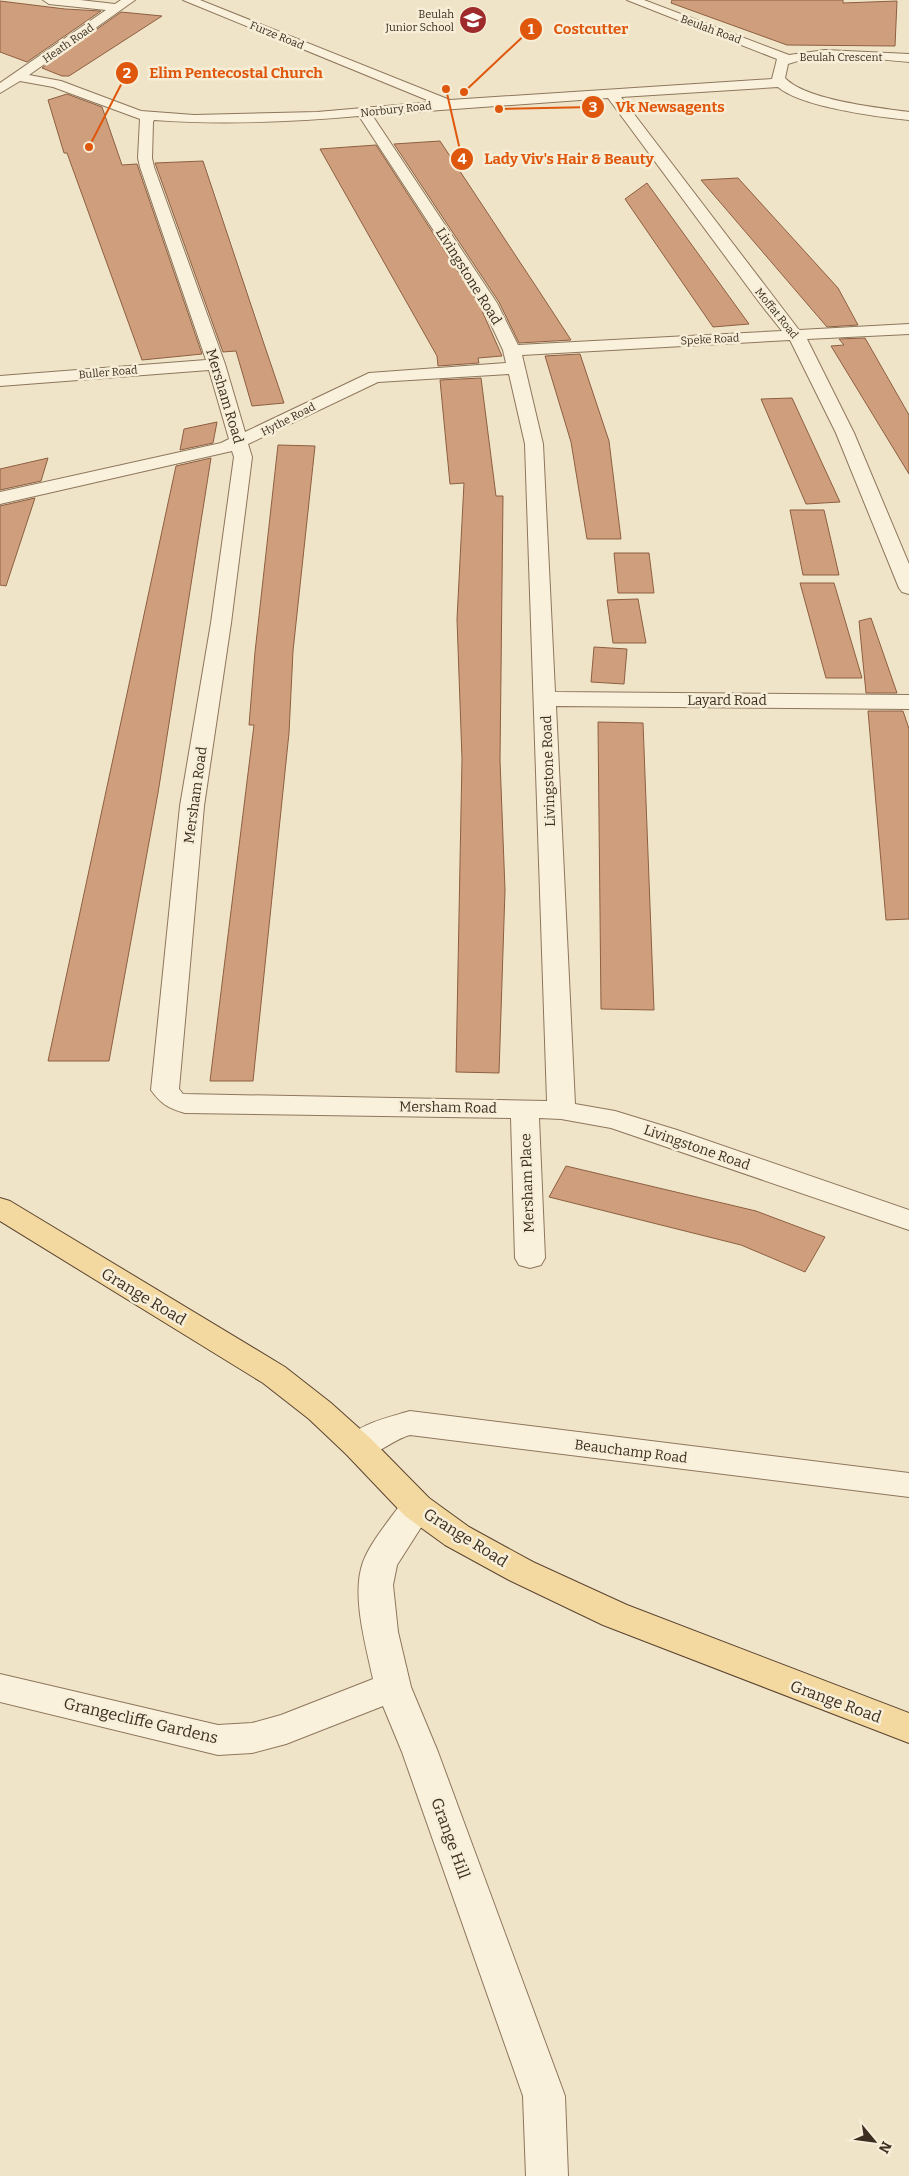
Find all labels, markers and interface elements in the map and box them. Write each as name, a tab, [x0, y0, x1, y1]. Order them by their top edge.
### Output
school or university icon: Beulah Junior School	[458, 5, 488, 35]
place label: Beulah Junior School	[385, 8, 454, 34]
street label: Beulah Road	[679, 12, 743, 47]
callout: Costcutter	[518, 14, 638, 44]
street label: Furze Road	[248, 19, 306, 52]
text: 1	[528, 20, 535, 38]
text: Costcutter	[554, 20, 628, 38]
street label: Heath Road	[40, 21, 97, 66]
street label: Beulah Crescent	[800, 51, 882, 64]
callout: Elim Pentecostal Church	[114, 58, 333, 88]
text: 2	[123, 64, 131, 82]
text: Elim Pentecostal Church	[149, 64, 323, 82]
callout: Vk Newsagents	[580, 92, 734, 122]
text: 3	[589, 98, 597, 116]
text: Vk Newsagents	[615, 98, 725, 116]
street label: Norbury Road	[360, 99, 433, 120]
callout: Lady Viv's Hair & Beauty	[449, 144, 664, 174]
text: 4	[457, 150, 467, 168]
text: Lady Viv's Hair & Beauty	[484, 150, 654, 168]
street label: Livingstone Road	[432, 225, 505, 328]
street label: Moffat Road	[752, 285, 801, 342]
street label: Speke Road	[680, 331, 740, 348]
street label: Mersham Road	[202, 347, 247, 446]
street label: Buller Road	[78, 363, 138, 382]
street label: Hythe Road	[259, 400, 318, 439]
street label: Layard Road	[687, 692, 767, 709]
street label: Livingstone Road	[538, 715, 559, 827]
street label: Mersham Road	[180, 745, 211, 845]
street label: Mersham Road	[399, 1098, 497, 1117]
street label: Livingstone Road	[641, 1121, 752, 1174]
street label: Mersham Place	[517, 1133, 538, 1233]
street label: Grange Road	[98, 1264, 190, 1329]
street label: Beauchamp Road	[574, 1436, 688, 1467]
street label: Grange Road	[420, 1504, 512, 1571]
street label: Grange Road	[788, 1676, 884, 1727]
street label: Grangecliffe Gardens	[62, 1693, 220, 1747]
street label: Grange Hill	[427, 1795, 474, 1882]
north arrow	[849, 2116, 899, 2166]
text: N	[875, 2138, 895, 2156]

